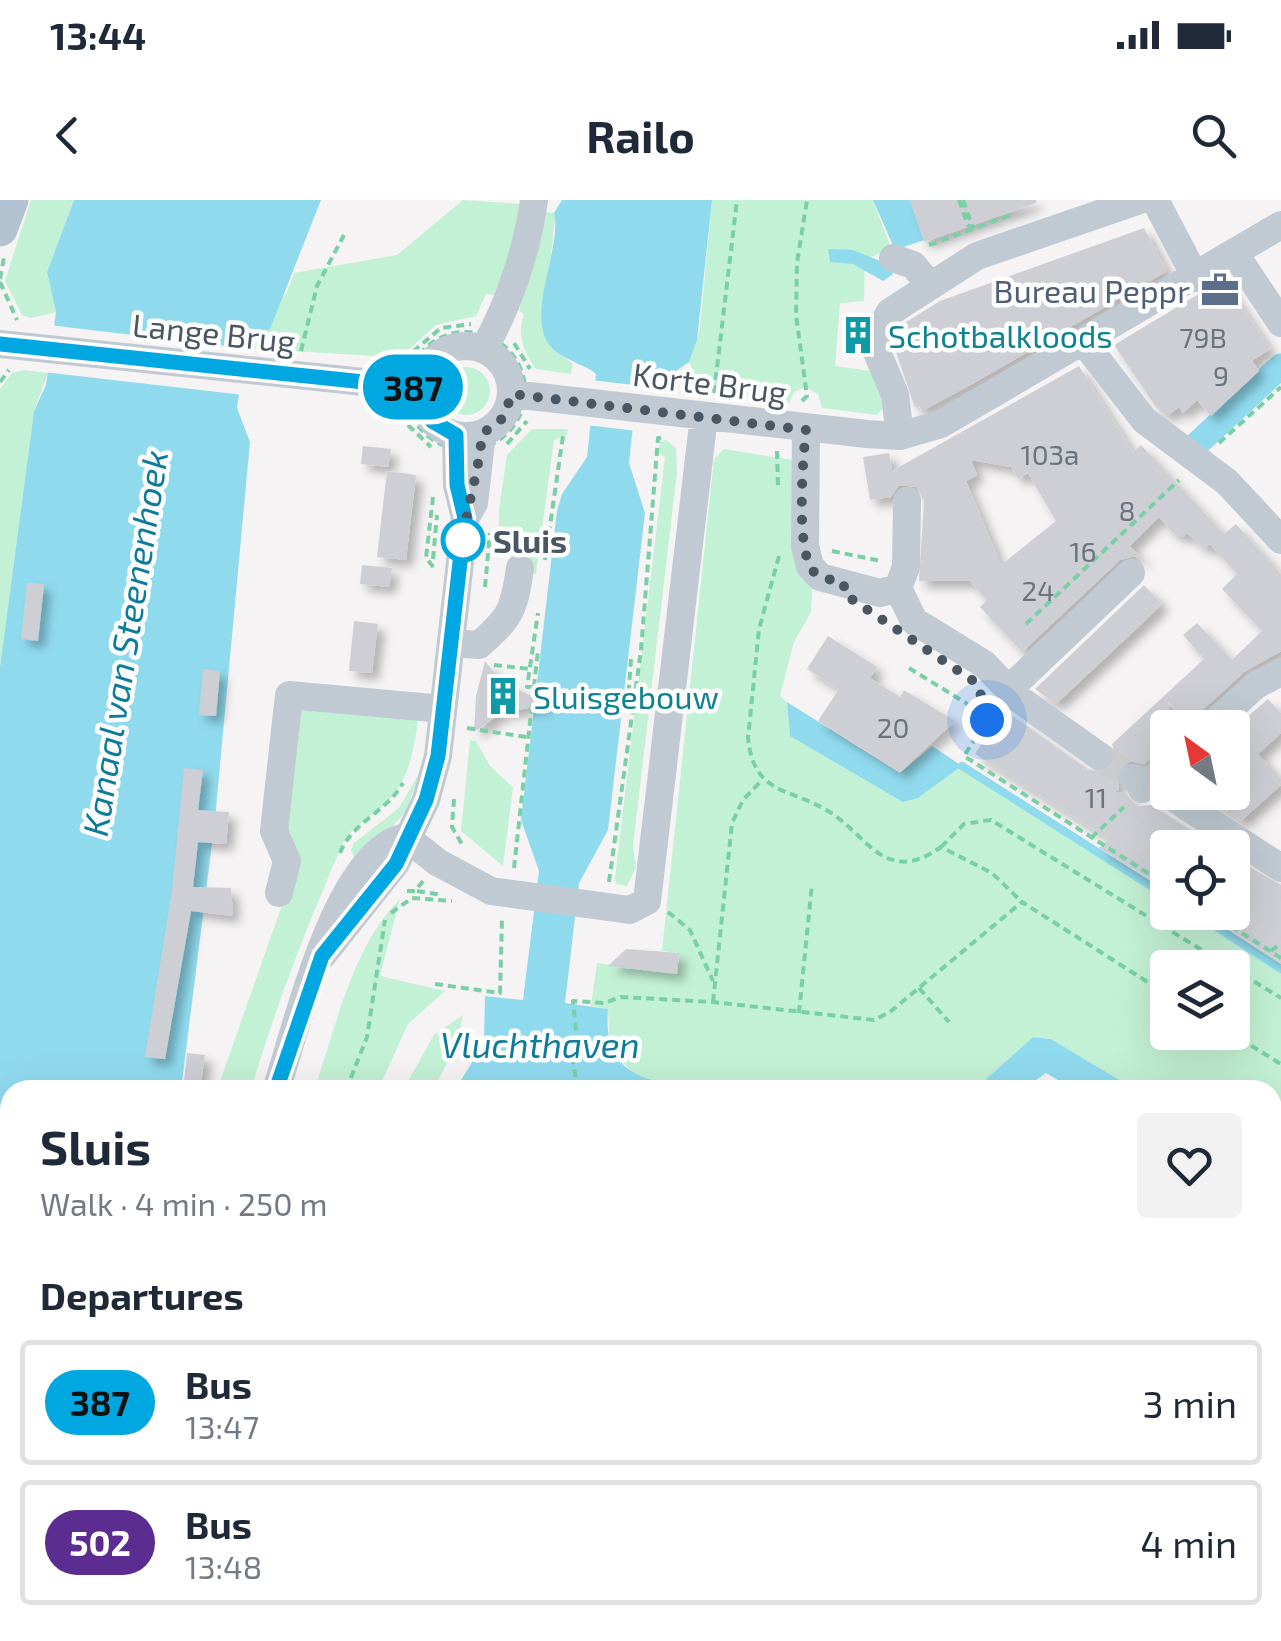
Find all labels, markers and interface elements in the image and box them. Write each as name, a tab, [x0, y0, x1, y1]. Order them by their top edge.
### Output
text: 13:44	[50, 12, 146, 58]
icon: back	[40, 108, 95, 163]
text: Railo	[586, 108, 695, 162]
icon: search	[1186, 108, 1241, 163]
office icon: Bureau Peppr	[1199, 269, 1241, 311]
place label: Bureau Peppr	[994, 271, 1190, 309]
street label: Lange Brug	[131, 305, 297, 359]
building icon: Schotbalkloods	[837, 314, 879, 356]
place label: Schotbalkloods	[888, 316, 1113, 354]
house number: 79B	[1179, 320, 1227, 354]
line badge: 387	[356, 354, 470, 420]
street label: Korte Brug	[631, 354, 789, 410]
house number: 9	[1213, 358, 1229, 392]
text: 387	[383, 366, 443, 408]
house number: 103a	[1021, 437, 1079, 471]
water label: Kanaal van Steenenhoek	[73, 447, 175, 839]
house number: 8	[1119, 493, 1136, 527]
marker: Sluis	[442, 519, 484, 561]
place label: Sluis	[493, 521, 567, 559]
house number: 16	[1069, 534, 1097, 568]
house number: 24	[1022, 573, 1054, 607]
building icon: Sluisgebouw	[482, 675, 524, 717]
place label: Sluisgebouw	[533, 677, 719, 715]
your location	[962, 695, 1012, 745]
house number: 20	[877, 710, 909, 744]
north arrow	[1150, 710, 1250, 810]
map controls	[1150, 710, 1250, 1050]
house number: 11	[1085, 780, 1107, 814]
button: locate	[1150, 830, 1250, 930]
button: layers	[1150, 950, 1250, 1050]
water label: Vluchthaven	[440, 1023, 640, 1065]
button: heart	[1137, 1113, 1242, 1218]
text: Sluis	[40, 1117, 151, 1175]
text: Walk · 4 min · 250 m	[40, 1184, 328, 1222]
text: Departures	[40, 1272, 244, 1318]
text: Bus	[185, 1361, 252, 1407]
text: 3 min	[1143, 1380, 1237, 1426]
text: 387	[70, 1381, 130, 1423]
text: 13:47	[185, 1407, 259, 1445]
text: Bus	[185, 1501, 252, 1547]
text: 4 min	[1140, 1520, 1237, 1566]
text: 502	[69, 1521, 131, 1563]
text: 13:48	[185, 1547, 262, 1585]

